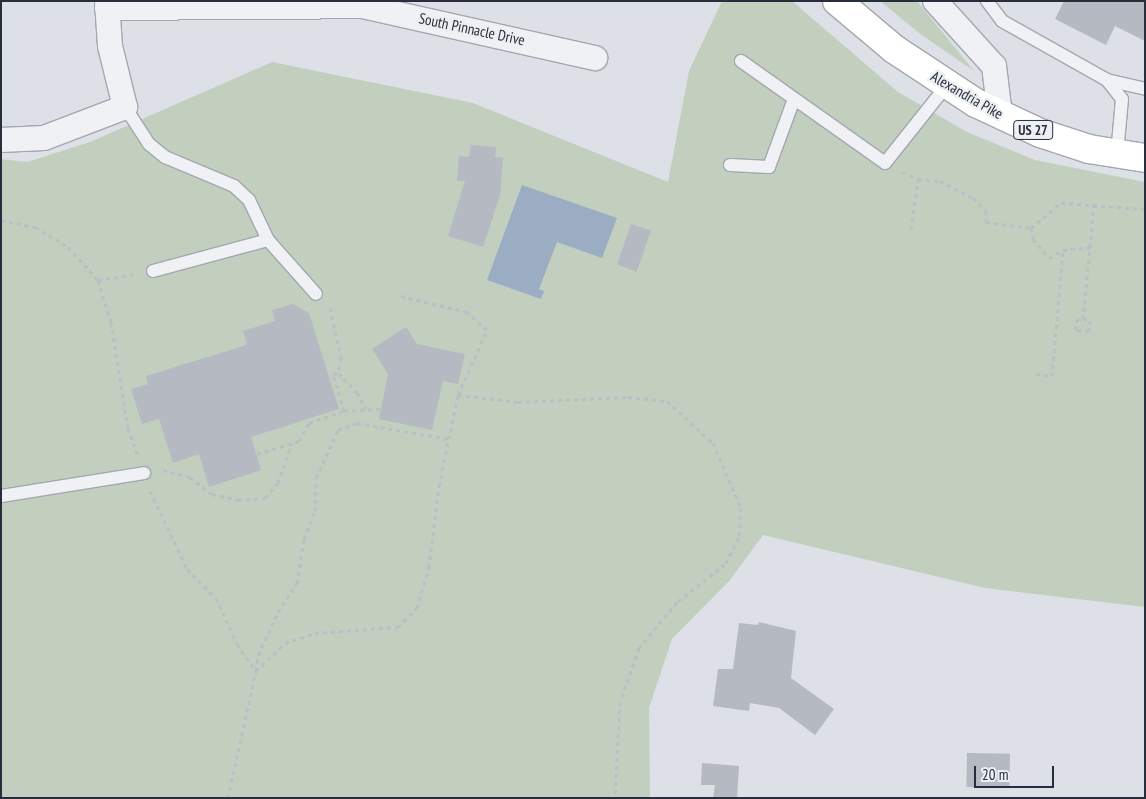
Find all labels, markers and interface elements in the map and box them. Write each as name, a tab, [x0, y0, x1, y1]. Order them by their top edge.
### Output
street label: South Pinnacle Drive	[417, 9, 527, 49]
street label: Alexandria Pike	[928, 67, 1006, 123]
road number: US 27	[1013, 118, 1053, 142]
scale bar	[976, 756, 1056, 788]
text: 20 m	[982, 765, 1008, 784]

